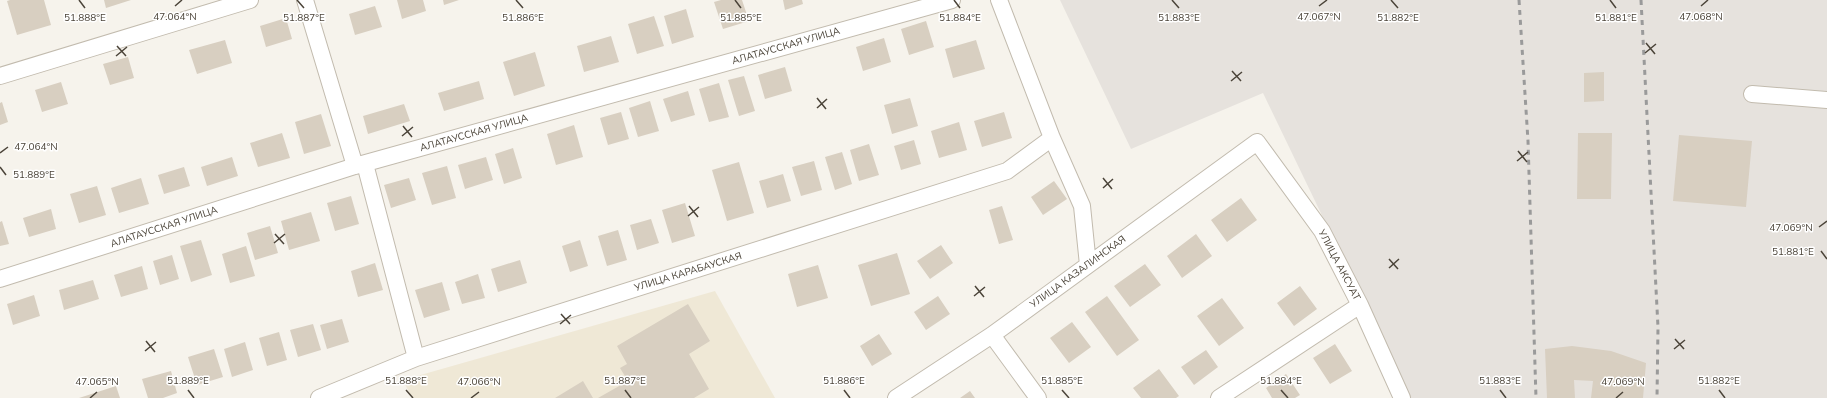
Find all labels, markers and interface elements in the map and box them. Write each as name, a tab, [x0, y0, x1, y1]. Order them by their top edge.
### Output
text: 47.064°N	[153, 10, 197, 24]
text: 47.067°N	[1297, 10, 1341, 24]
text: 47.068°N	[1679, 10, 1723, 24]
text: 51.888°E	[64, 11, 106, 25]
text: 51.887°E	[283, 11, 325, 25]
text: 51.886°E	[502, 11, 544, 25]
text: 51.885°E	[720, 11, 762, 25]
text: 51.884°E	[939, 11, 981, 25]
text: 51.883°E	[1158, 11, 1200, 25]
text: 51.882°E	[1377, 11, 1419, 25]
text: 51.881°E	[1595, 11, 1637, 25]
street label: АЛАТАУССКАЯ УЛИЦА	[730, 24, 842, 68]
street label: АЛАТАУССКАЯ УЛИЦА	[418, 111, 530, 155]
text: 47.064°N	[14, 140, 58, 154]
text: 51.889°E	[13, 168, 55, 182]
street label: АЛАТАУССКАЯ УЛИЦА	[109, 203, 220, 251]
text: 47.069°N	[1769, 221, 1813, 235]
street label: УЛИЦА АКСУАТ	[1314, 226, 1364, 303]
street label: УЛИЦА КАЗАЛИНСКАЯ	[1026, 232, 1129, 312]
text: 51.881°E	[1772, 245, 1814, 259]
street label: УЛИЦА КАРАБАУСКАЯ	[632, 249, 744, 295]
text: 51.889°E	[167, 374, 209, 388]
text: 51.888°E	[385, 374, 427, 388]
text: 51.887°E	[604, 374, 646, 388]
text: 51.886°E	[823, 374, 865, 388]
text: 51.885°E	[1041, 374, 1083, 388]
text: 51.884°E	[1260, 374, 1302, 388]
text: 51.883°E	[1479, 374, 1521, 388]
text: 51.882°E	[1698, 374, 1740, 388]
text: 47.065°N	[75, 375, 119, 389]
text: 47.066°N	[457, 375, 501, 389]
text: 47.069°N	[1601, 375, 1645, 389]

